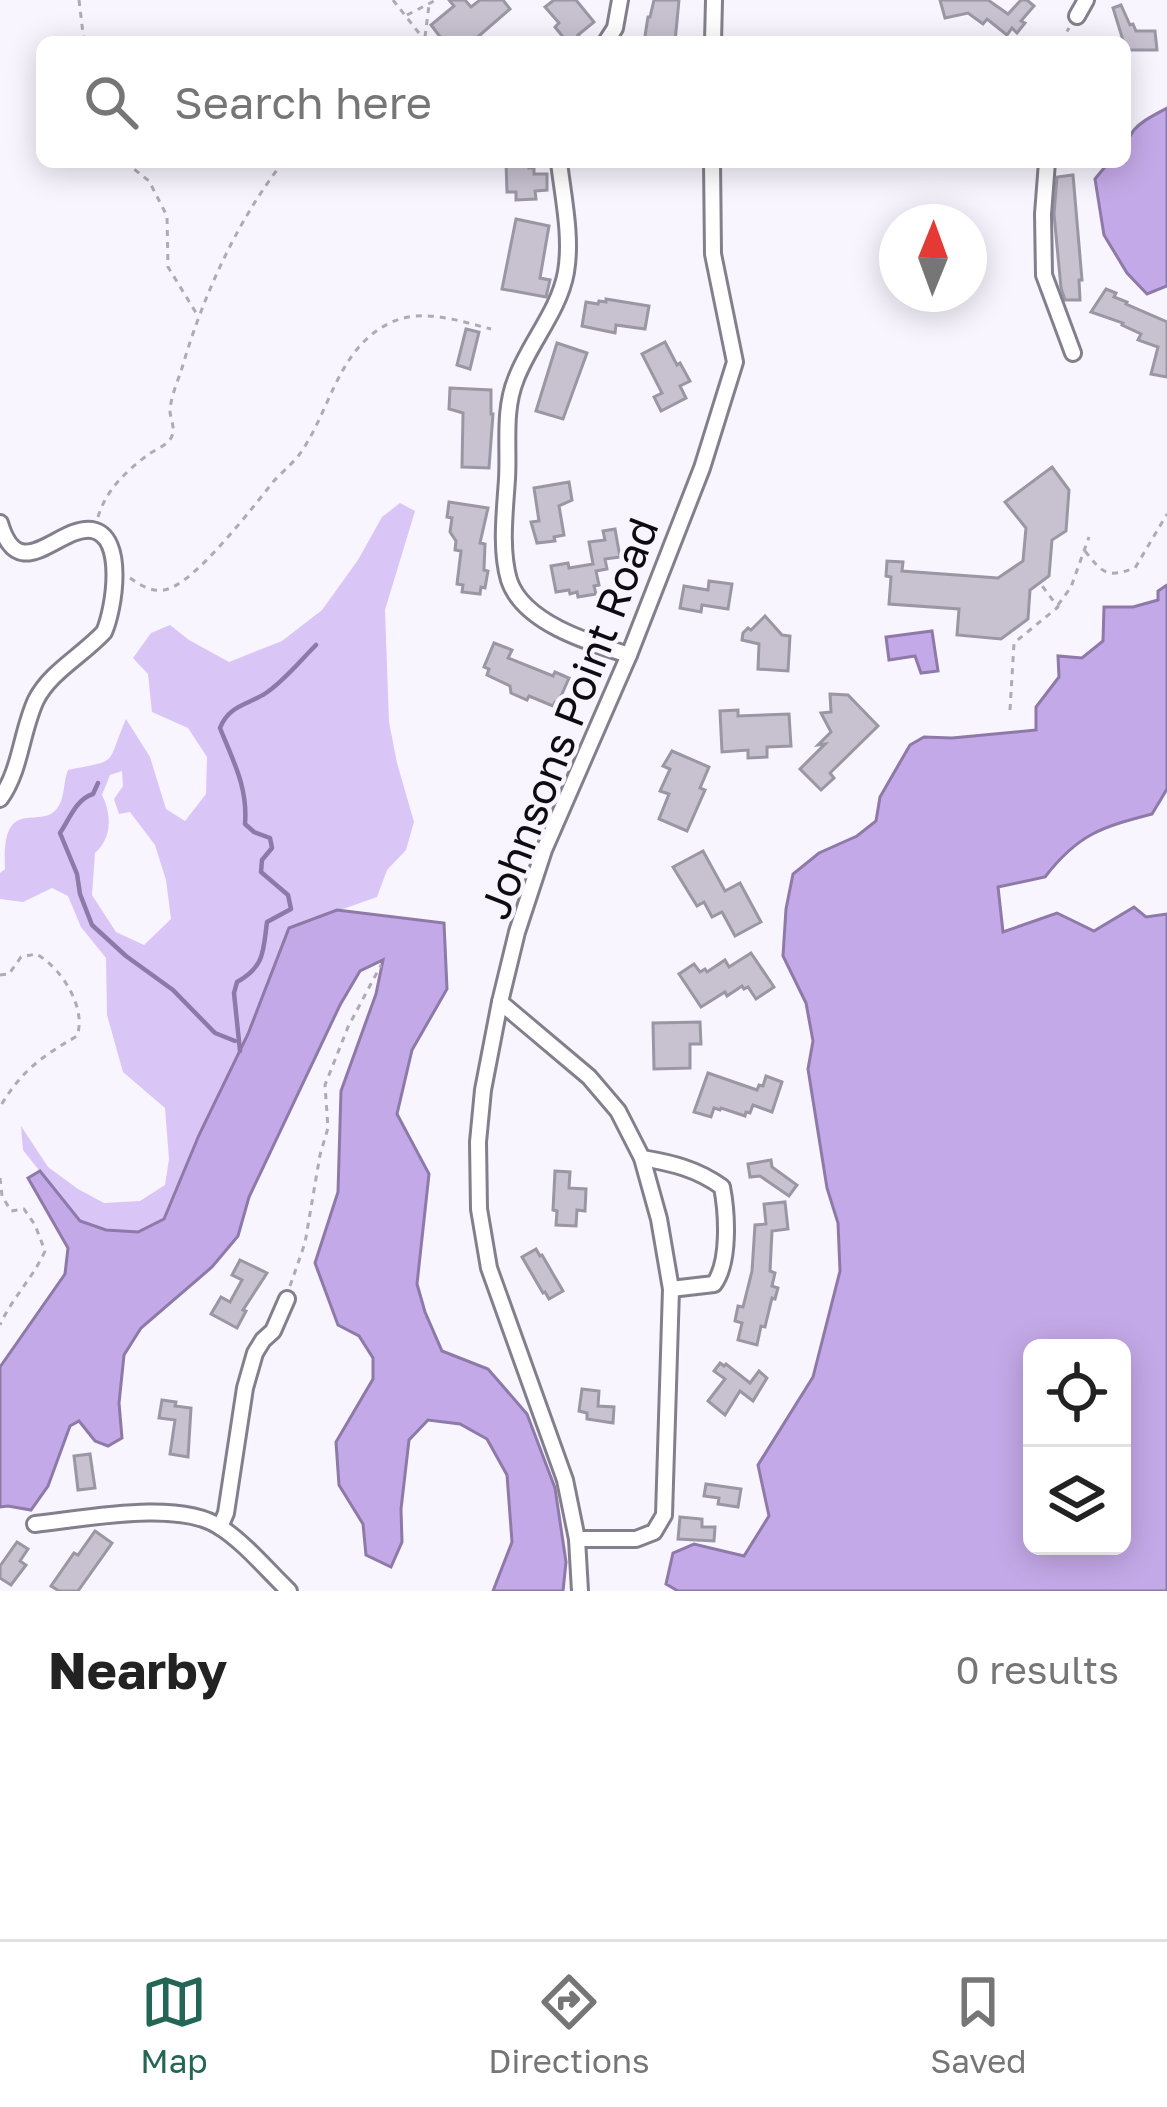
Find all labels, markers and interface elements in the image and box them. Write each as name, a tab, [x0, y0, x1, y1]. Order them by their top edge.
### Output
search box	[36, 36, 1131, 168]
icon: search	[78, 69, 144, 135]
text: Search here	[174, 75, 432, 129]
north arrow	[879, 204, 987, 312]
street label: Johnsons Point Road	[468, 510, 668, 926]
map controls	[1023, 1339, 1131, 1555]
button: locate	[1023, 1339, 1131, 1447]
button: layers	[1023, 1447, 1131, 1555]
text: Nearby	[48, 1639, 227, 1700]
text: 0 results	[955, 1646, 1119, 1693]
tab: Map	[140, 1969, 208, 2080]
tab: Directions	[488, 1969, 650, 2080]
tab: Saved	[930, 1969, 1027, 2080]

